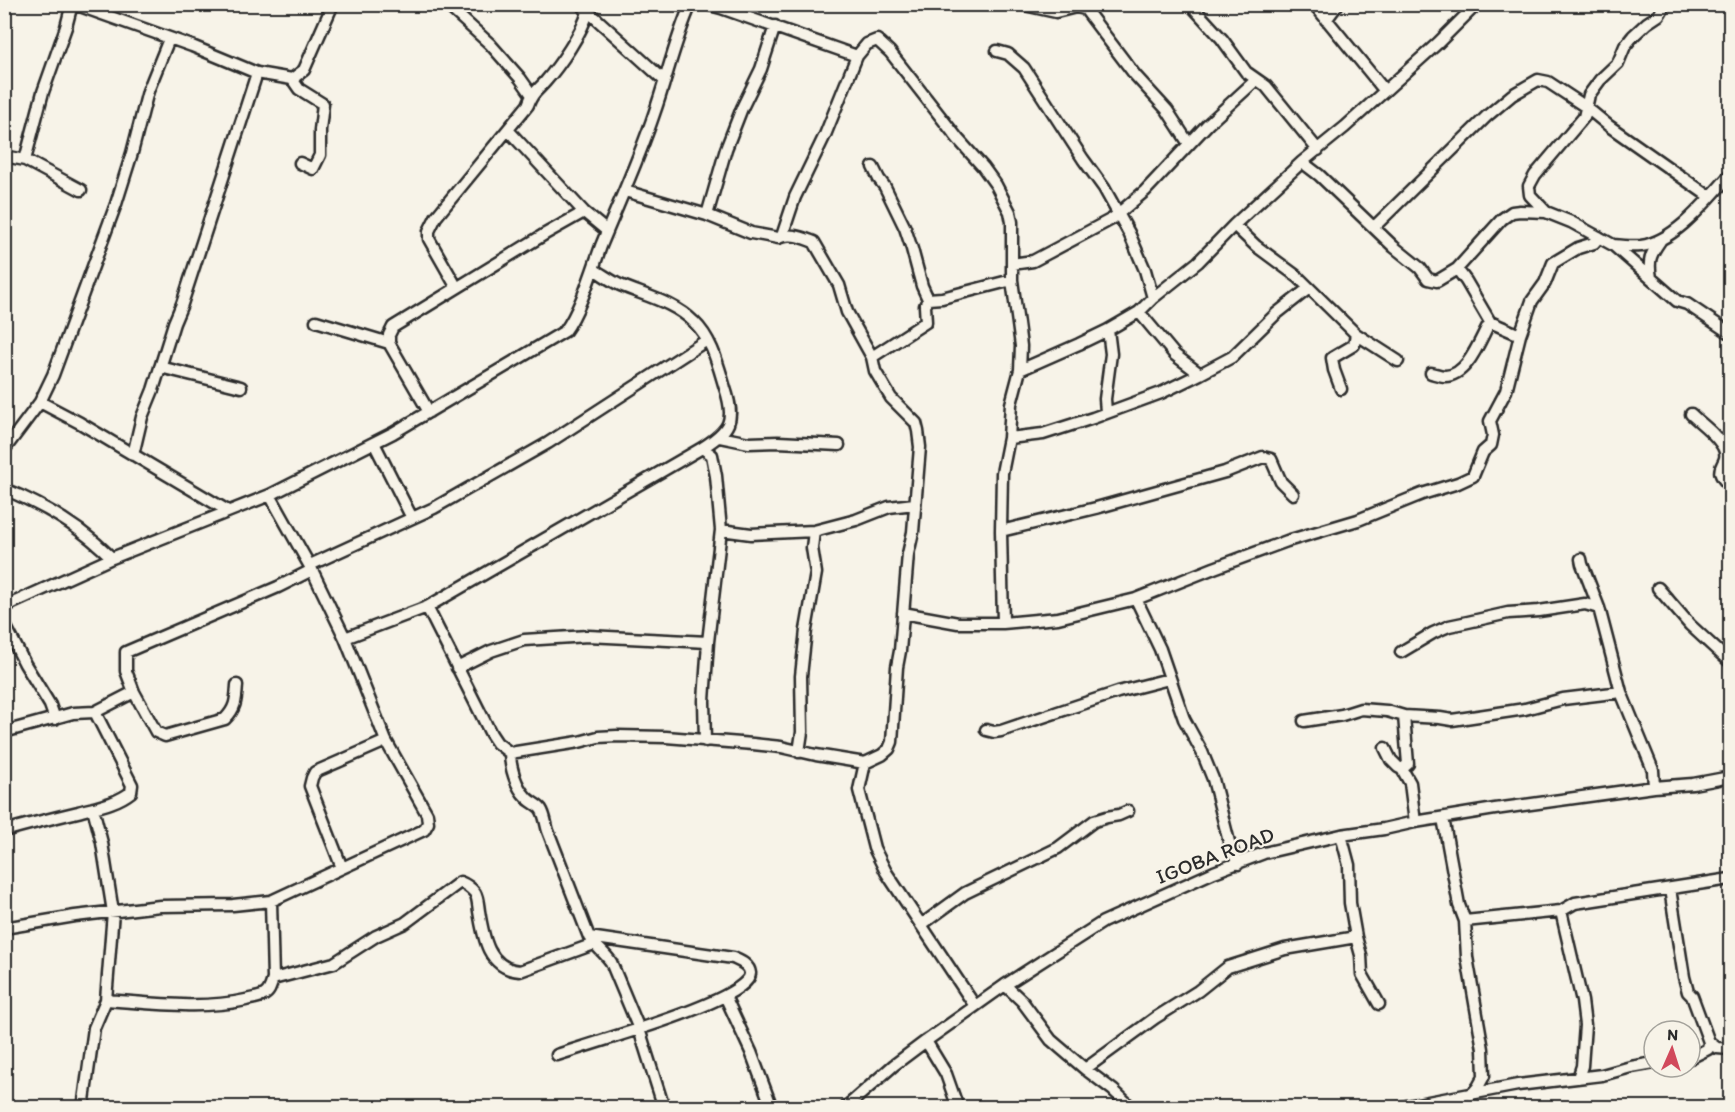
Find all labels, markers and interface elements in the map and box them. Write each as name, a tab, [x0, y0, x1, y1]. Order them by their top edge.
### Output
street label: IGOBA ROAD	[1152, 821, 1278, 889]
north arrow	[1642, 1019, 1702, 1079]
text: N	[1667, 1025, 1679, 1044]

